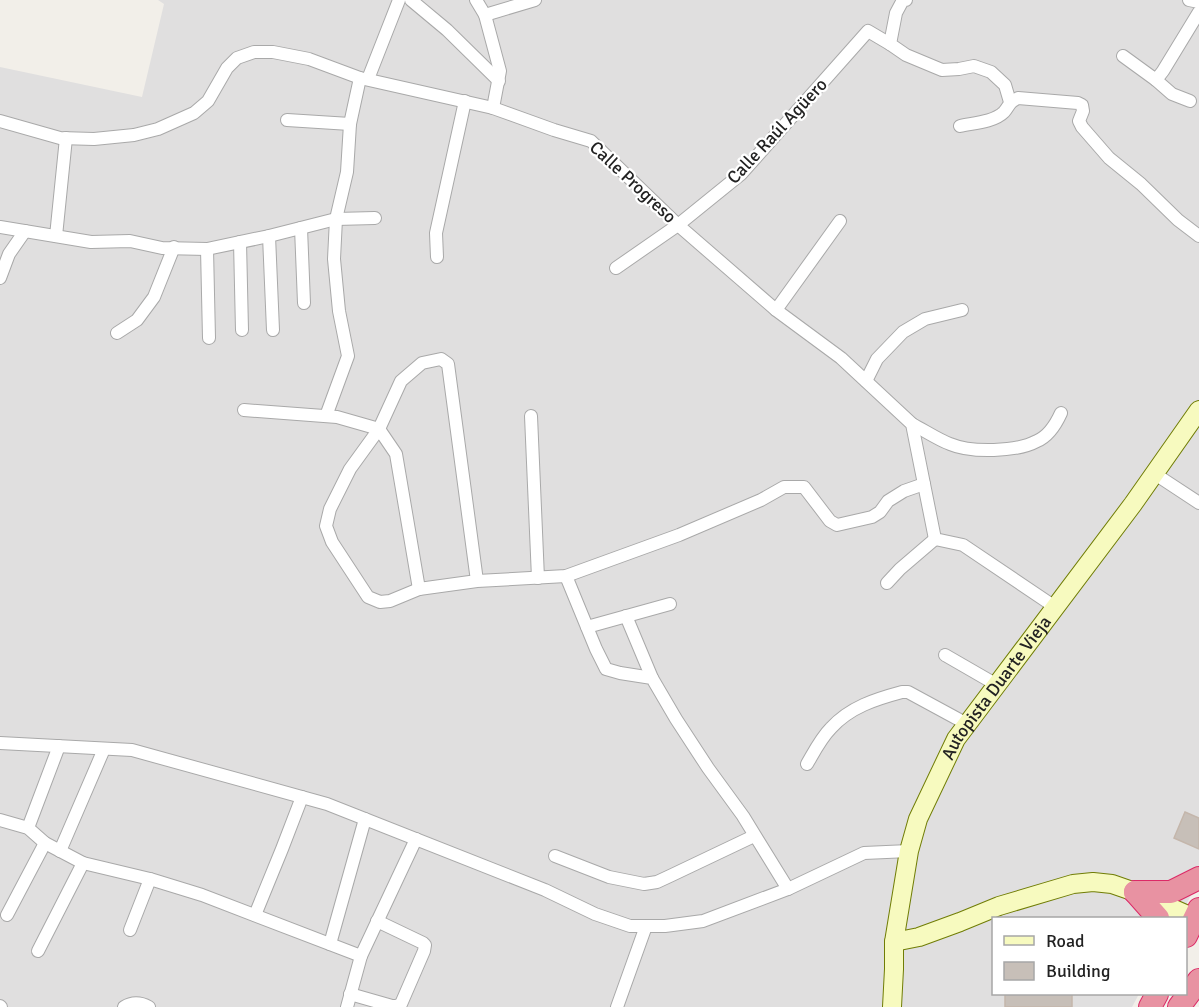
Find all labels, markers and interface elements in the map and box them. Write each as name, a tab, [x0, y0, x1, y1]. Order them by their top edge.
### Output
street label: Calle Raúl Agüero	[722, 73, 832, 189]
street label: Calle Progreso	[585, 136, 681, 228]
street label: Autopista Duarte Vieja	[937, 611, 1056, 763]
legend	[992, 917, 1187, 995]
text: Road	[1046, 930, 1085, 952]
text: Building	[1046, 960, 1110, 982]

